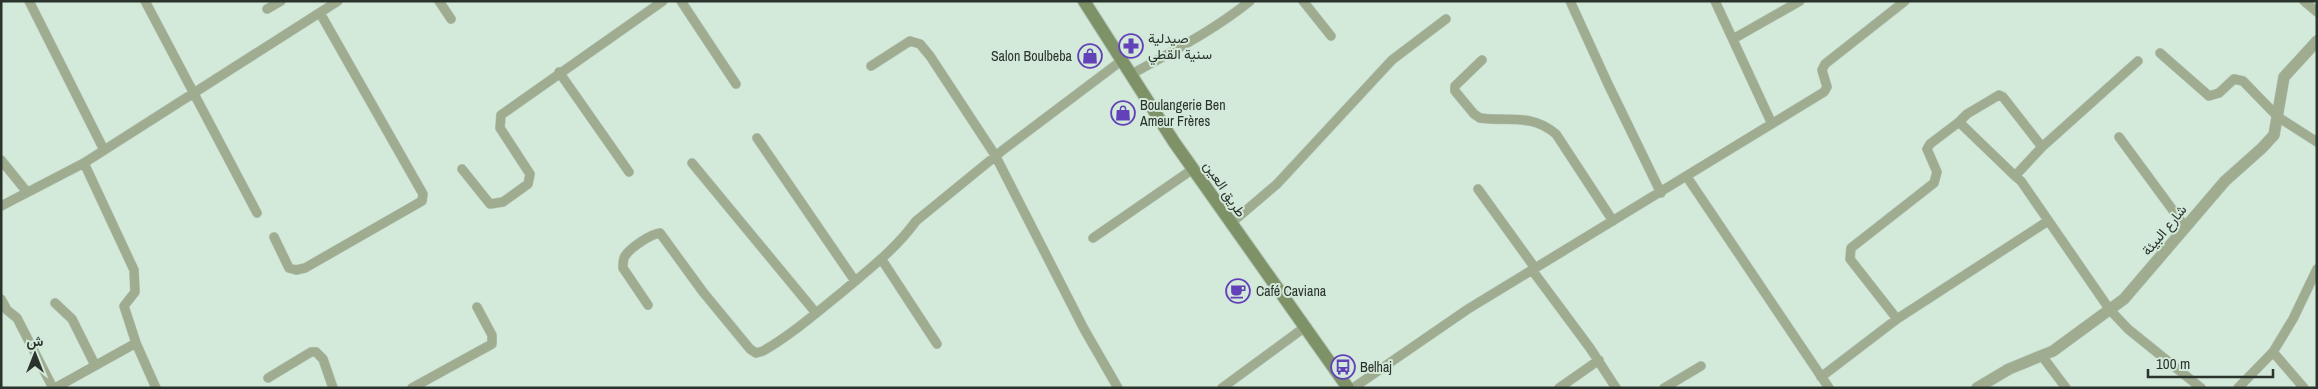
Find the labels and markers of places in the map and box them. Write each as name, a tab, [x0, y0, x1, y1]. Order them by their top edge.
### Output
place label: صيدلية سنية القطي	[1148, 29, 1212, 66]
pharmacy icon: صيدلية سنية القطي	[1118, 33, 1144, 59]
shop icon: Salon Boulbeba	[1077, 43, 1103, 69]
place label: Salon Boulbeba	[991, 47, 1073, 65]
place label: Boulangerie Ben Ameur Frères	[1139, 96, 1226, 130]
shop icon: Boulangerie Ben Ameur Frères	[1110, 100, 1136, 126]
cafe icon: Café Caviana	[1225, 278, 1251, 304]
place label: Café Caviana	[1256, 282, 1327, 300]
bus stop icon: Belhaj	[1330, 354, 1356, 380]
place label: Belhaj	[1360, 358, 1392, 376]

